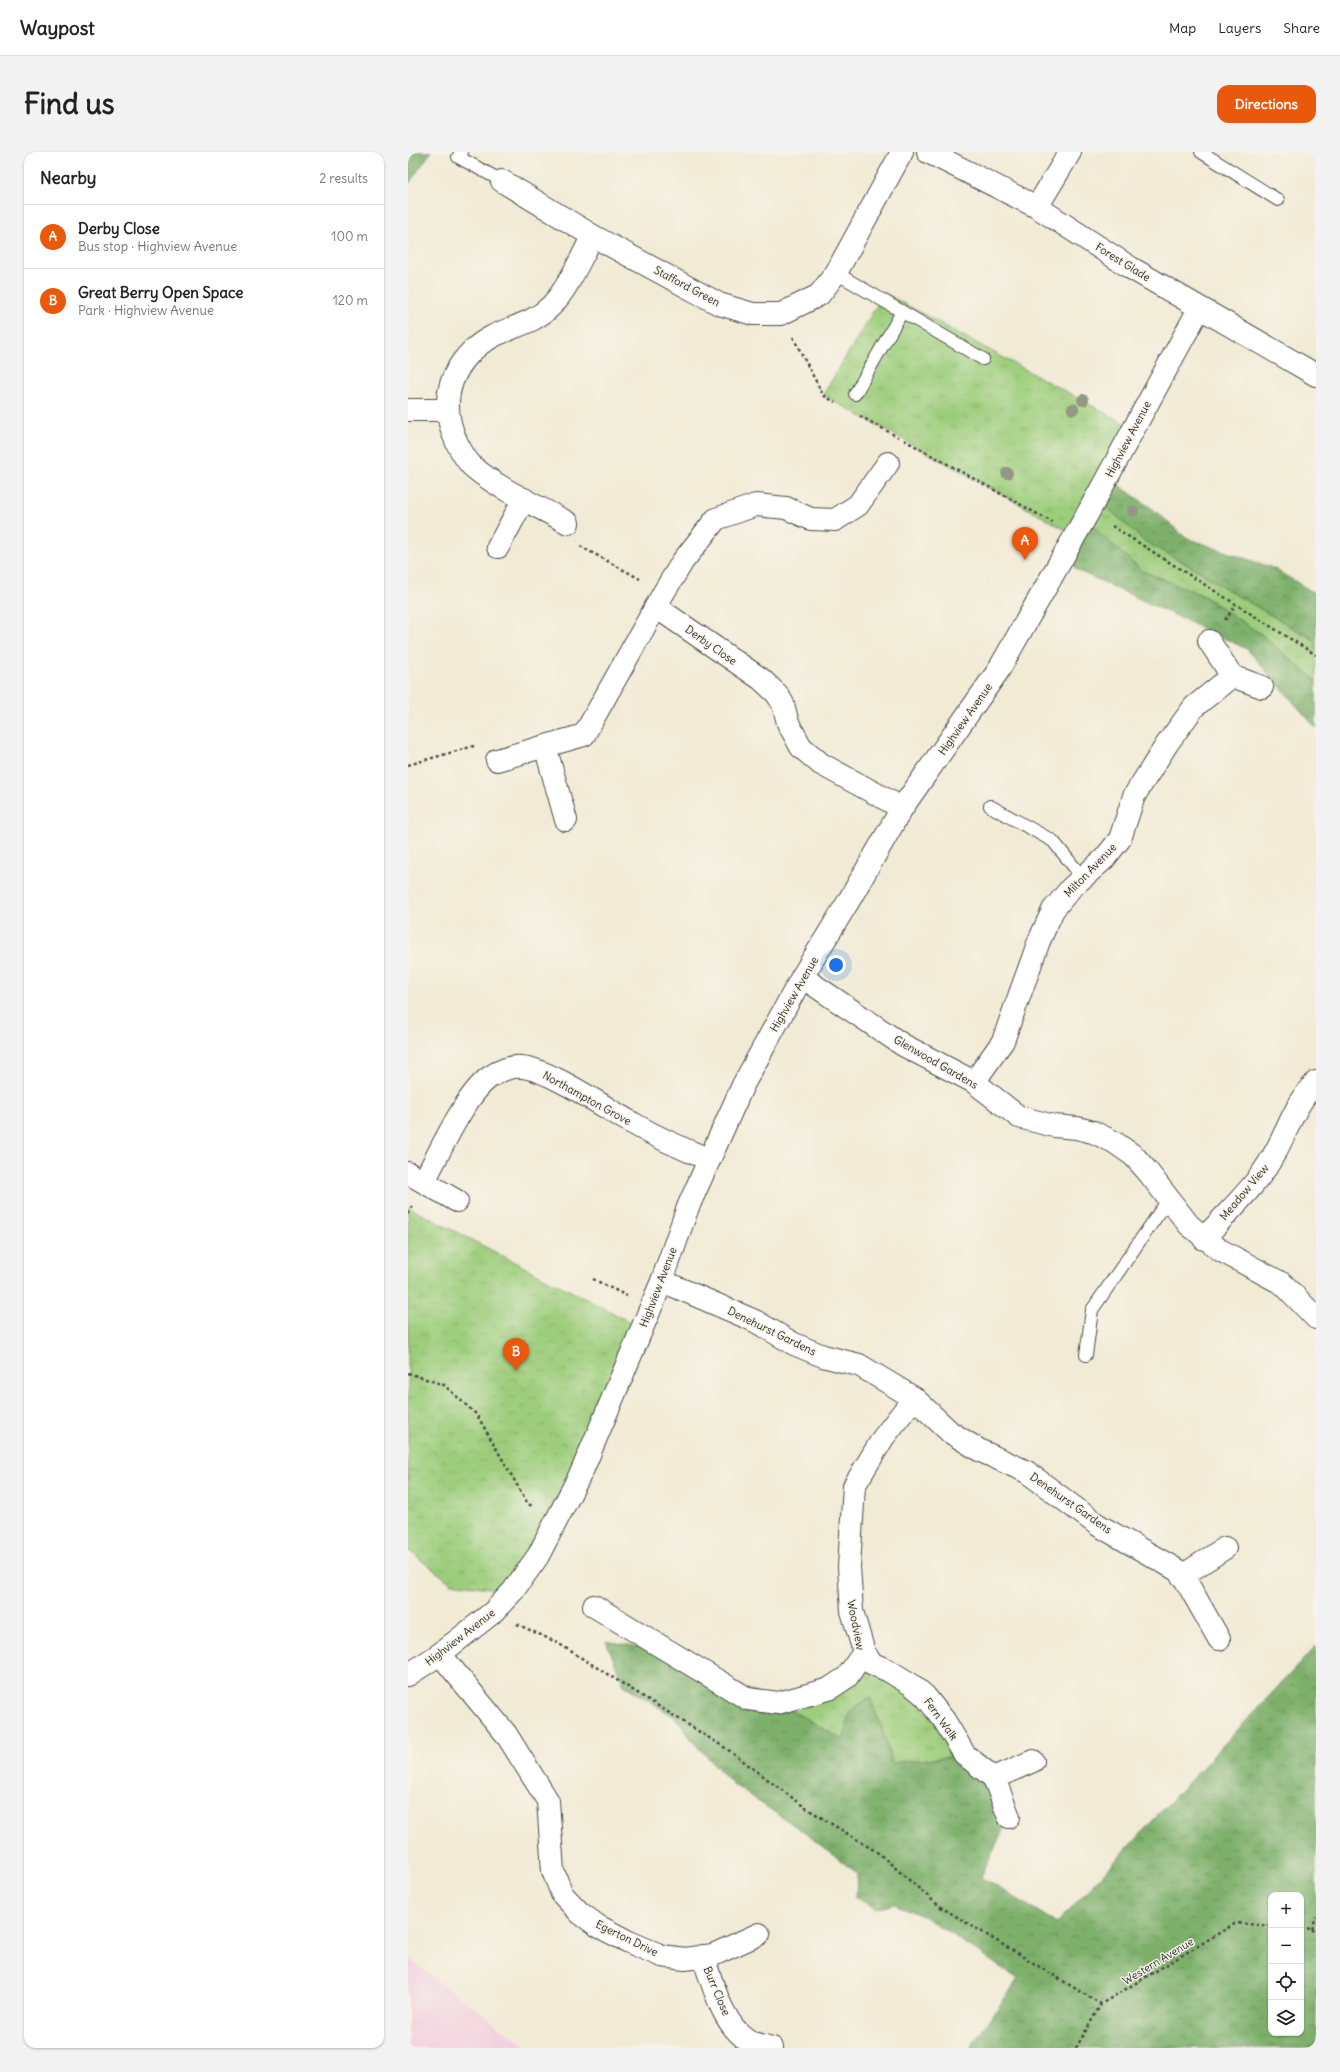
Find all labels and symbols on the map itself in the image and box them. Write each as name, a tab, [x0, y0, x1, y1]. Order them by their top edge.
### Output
street label: Forest Glade	[1093, 240, 1153, 284]
street label: Stafford Green	[652, 263, 722, 309]
street label: Highview Avenue	[1102, 398, 1154, 480]
pin: A	[1012, 527, 1038, 560]
street label: Derby Close	[682, 622, 740, 668]
street label: Highview Avenue	[935, 680, 995, 758]
street label: Milton Avenue	[1061, 840, 1119, 900]
street label: Highview Avenue	[767, 954, 821, 1034]
your location	[826, 955, 846, 975]
street label: Glenwood Gardens	[891, 1032, 981, 1092]
street label: Northampton Grove	[540, 1068, 634, 1128]
street label: Meadow View	[1217, 1161, 1272, 1223]
street label: Highview Avenue	[636, 1245, 680, 1329]
street label: Denehurst Gardens	[725, 1303, 819, 1359]
pin: B	[503, 1338, 529, 1371]
street label: Denehurst Gardens	[1027, 1469, 1115, 1537]
street label: Woodview	[844, 1599, 868, 1652]
street label: Highview Avenue	[422, 1605, 498, 1669]
street label: Fern Walk	[921, 1695, 961, 1743]
street label: Egerton Drive	[593, 1917, 661, 1959]
street label: Western Avenue	[1120, 1934, 1196, 1988]
street label: Burr Close	[700, 1964, 734, 2018]

